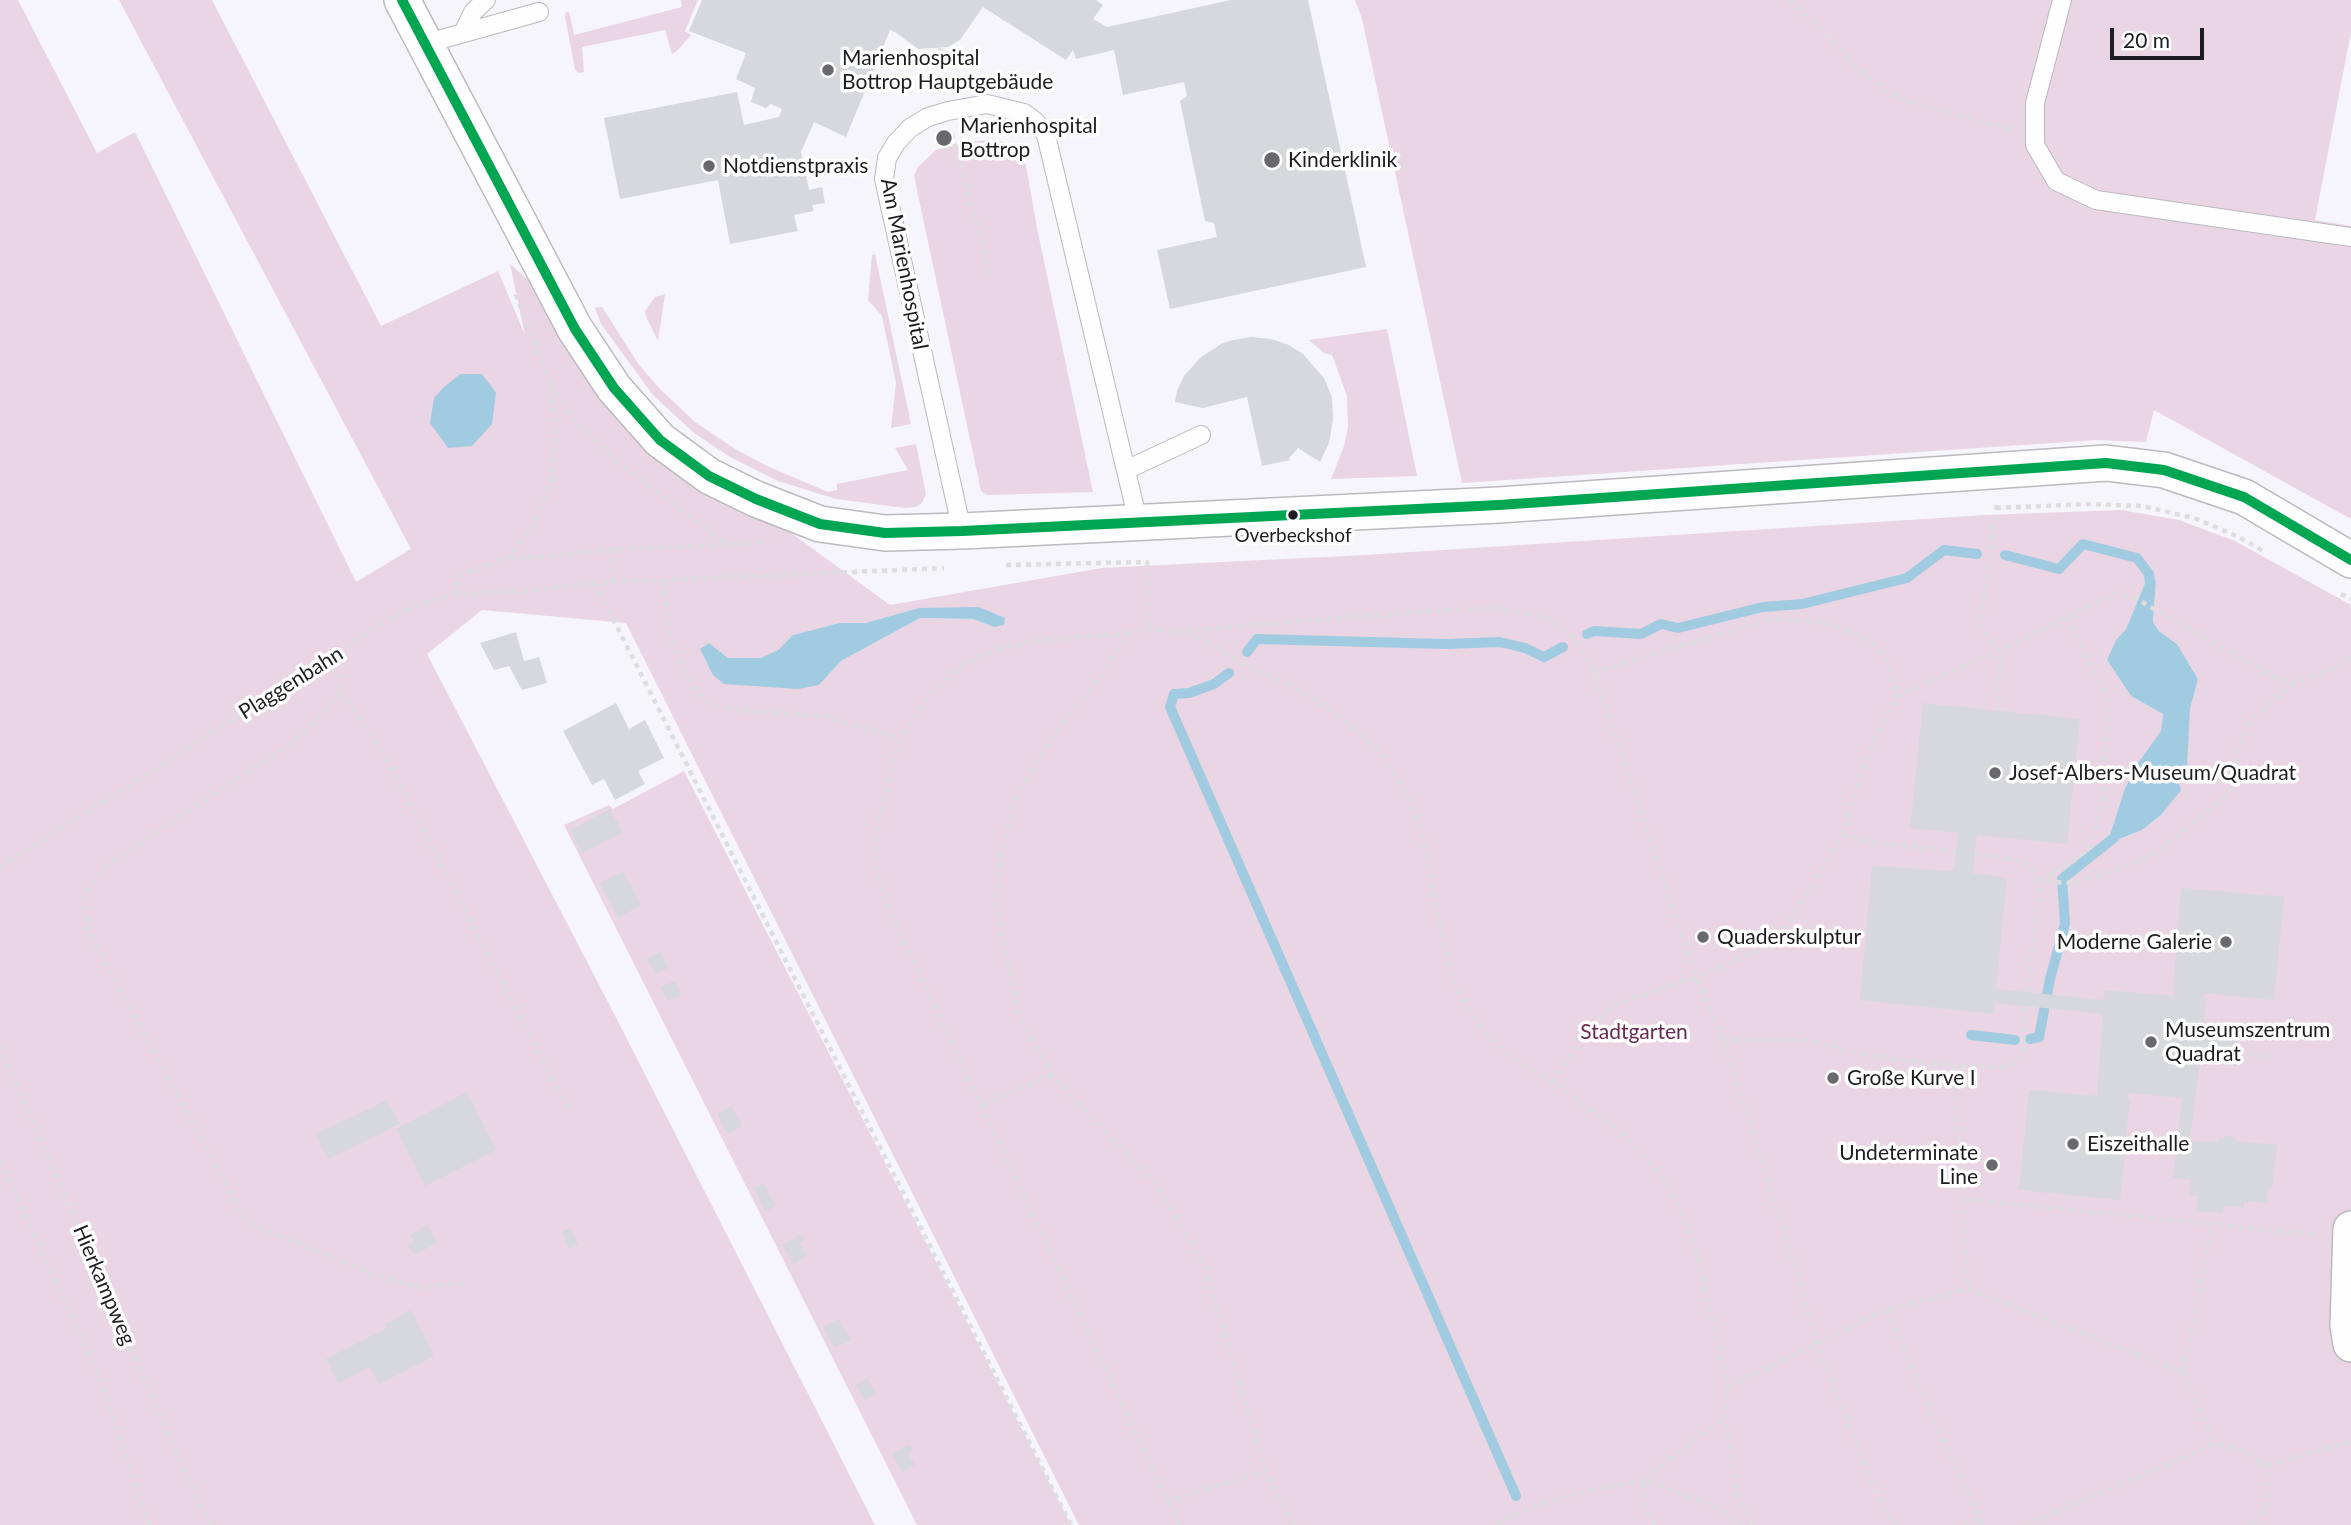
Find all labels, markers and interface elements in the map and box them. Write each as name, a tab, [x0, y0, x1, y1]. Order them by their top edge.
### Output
scale bar	[2113, 14, 2208, 58]
text: 20 m	[2123, 27, 2170, 52]
place label: Marienhospital Bottrop Hauptgebäude	[842, 45, 1053, 95]
marker: Marienhospital Bottrop Hauptgebäude	[820, 62, 836, 78]
place label: Marienhospital Bottrop	[960, 113, 1098, 163]
marker: Marienhospital Bottrop	[934, 128, 954, 148]
place label: Kinderklinik	[1288, 147, 1397, 173]
marker: Kinderklinik	[1262, 150, 1282, 170]
place label: Notdienstpraxis	[723, 153, 868, 179]
marker: Notdienstpraxis	[701, 158, 717, 174]
street label: Am Marienhospital	[875, 176, 933, 352]
marker: Overbeckshof	[1286, 508, 1300, 522]
place label: Overbeckshof	[1234, 525, 1352, 547]
street label: Plaggenbahn	[234, 641, 348, 725]
place label: Josef-Albers-Museum/Quadrat	[2009, 760, 2296, 786]
marker: Josef-Albers-Museum/Quadrat	[1987, 765, 2003, 781]
place label: Quaderskulptur	[1717, 924, 1861, 950]
marker: Quaderskulptur	[1695, 929, 1711, 945]
place label: Moderne Galerie	[2057, 929, 2212, 955]
marker: Moderne Galerie	[2218, 934, 2234, 950]
place label: Museumszentrum Quadrat	[2165, 1017, 2330, 1067]
park label: Stadtgarten	[1580, 1019, 1688, 1045]
marker: Museumszentrum Quadrat	[2143, 1034, 2159, 1050]
place label: Große Kurve I	[1847, 1065, 1976, 1091]
marker: Große Kurve I	[1825, 1070, 1841, 1086]
place label: Eiszeithalle	[2087, 1131, 2189, 1157]
marker: Eiszeithalle	[2065, 1136, 2081, 1152]
place label: Undeterminate Line	[1839, 1140, 1978, 1190]
marker: Undeterminate Line	[1984, 1157, 2000, 1173]
street label: Hierkampweg	[67, 1221, 141, 1349]

